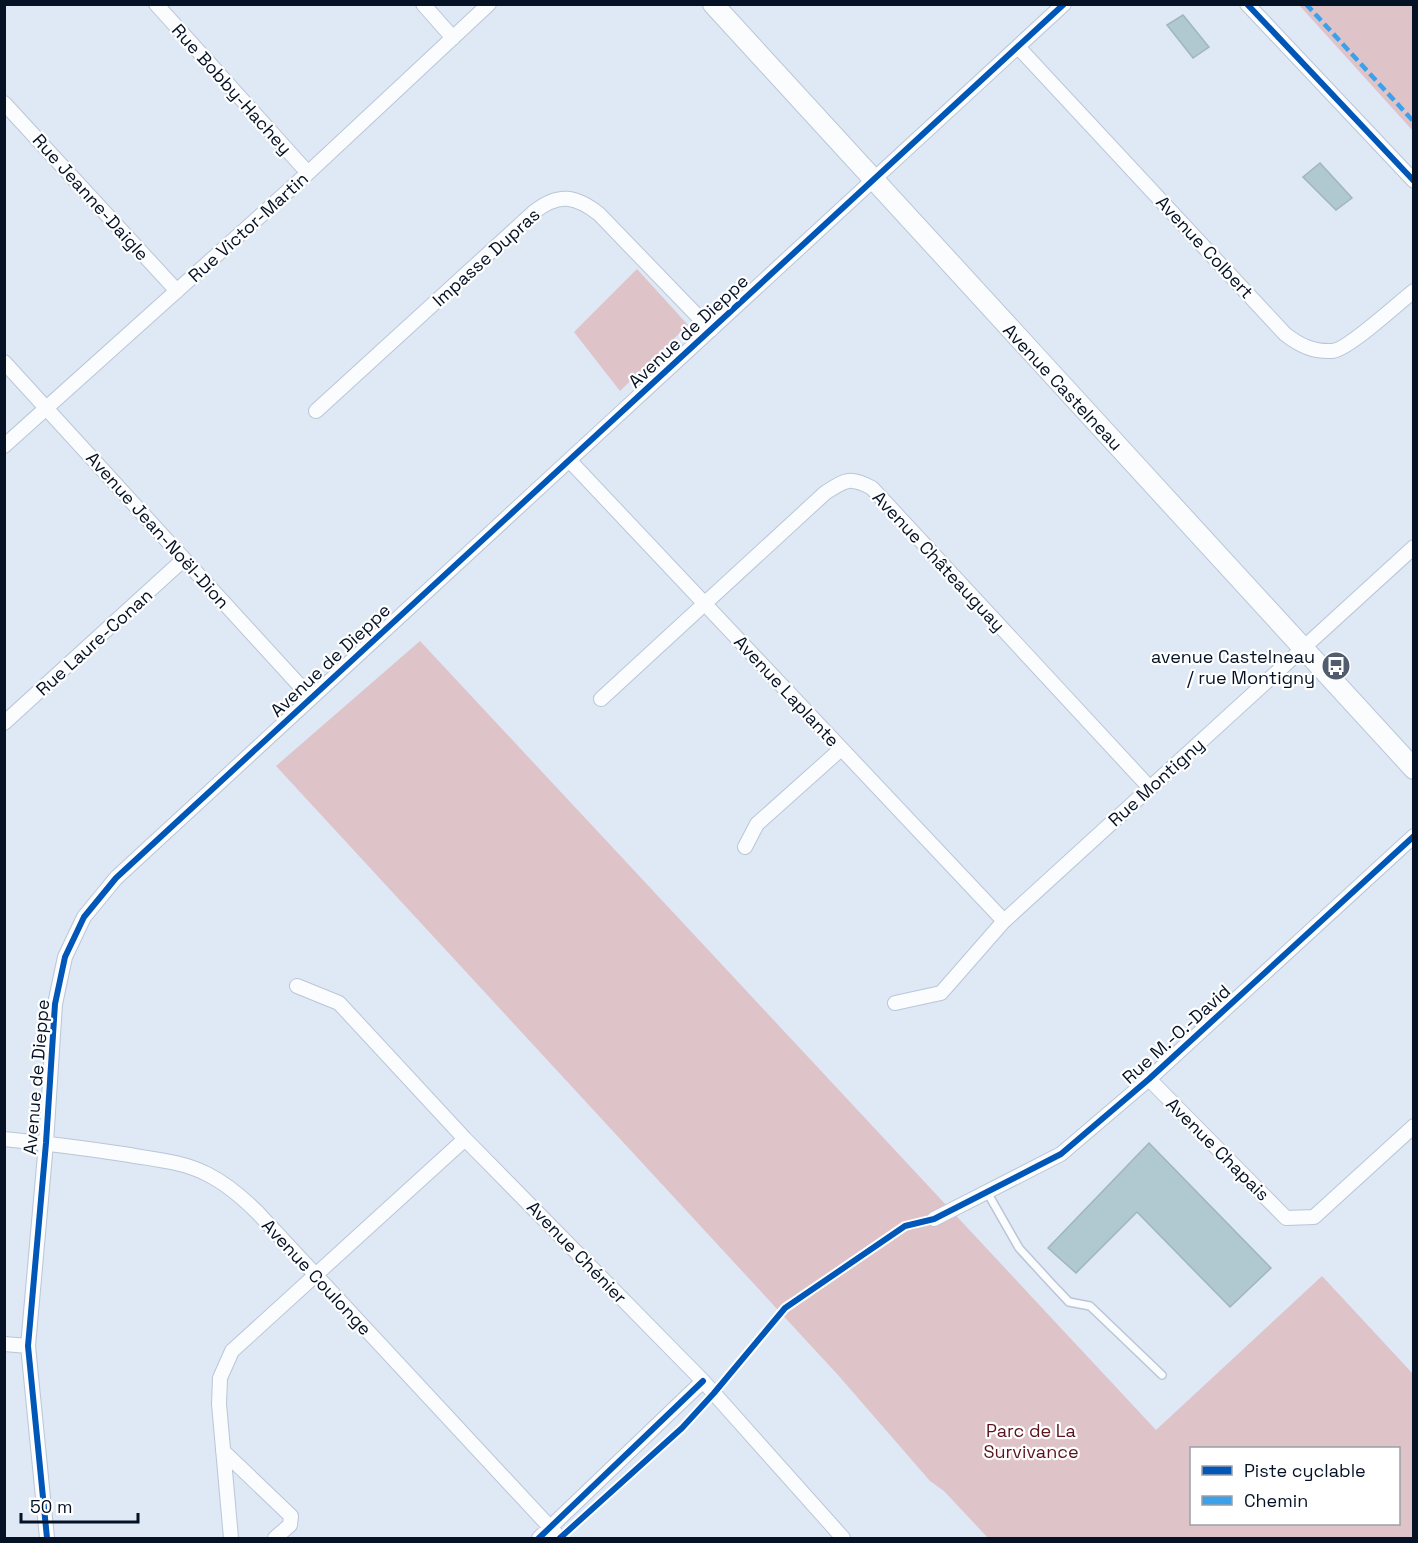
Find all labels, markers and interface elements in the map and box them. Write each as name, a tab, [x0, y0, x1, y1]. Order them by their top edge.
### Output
street label: Rue Bobby-Hachey	[167, 19, 297, 159]
street label: Rue Jeanne-Daigle	[28, 129, 154, 265]
street label: Rue Victor-Martin	[183, 167, 313, 287]
street label: Avenue Colbert	[1151, 191, 1259, 303]
street label: Impasse Dupras	[427, 203, 545, 311]
street label: Avenue de Dieppe	[623, 269, 753, 393]
street label: Avenue Castelneau	[998, 319, 1128, 455]
street label: Avenue Jean-Noël-Dion	[81, 447, 235, 613]
street label: Avenue Châteauguay	[868, 486, 1010, 636]
street label: Rue Laure-Conan	[31, 584, 157, 700]
street label: Avenue de Dieppe	[265, 598, 395, 722]
street label: Avenue Laplante	[729, 630, 845, 752]
place label: avenue Castelneau / rue Montigny	[1151, 645, 1315, 689]
bus stop icon: avenue Castelneau / rue Montigny	[1320, 650, 1352, 682]
street label: Rue Montigny	[1103, 733, 1209, 831]
street label: Rue M.-O.-David	[1117, 979, 1235, 1089]
street label: Avenue de Dieppe	[18, 998, 54, 1156]
street label: Avenue Chapais	[1161, 1092, 1275, 1206]
street label: Avenue Chénier	[522, 1196, 632, 1308]
street label: Avenue Coulonge	[257, 1214, 377, 1340]
park label: Parc de La Survivance	[983, 1419, 1079, 1463]
legend	[1190, 1447, 1400, 1525]
text: Piste cyclable	[1244, 1459, 1366, 1482]
scale bar	[21, 1486, 138, 1524]
text: Chemin	[1244, 1489, 1308, 1512]
text: 50 m	[30, 1495, 72, 1518]

